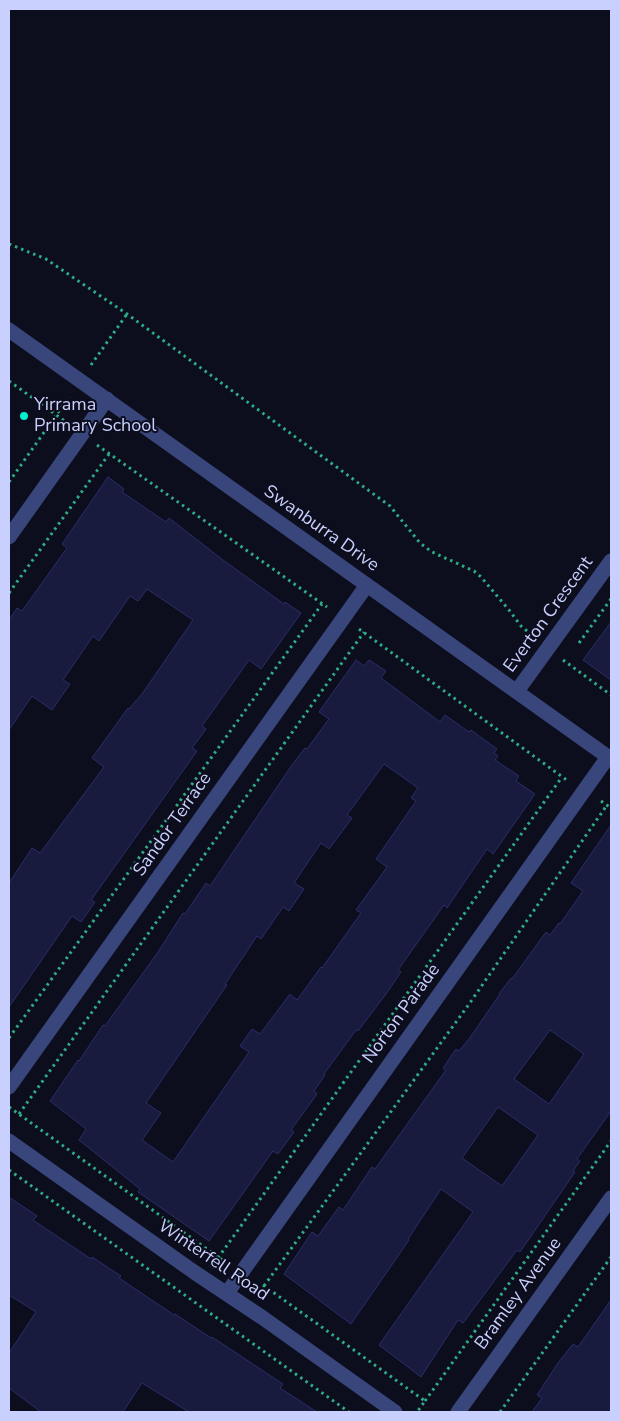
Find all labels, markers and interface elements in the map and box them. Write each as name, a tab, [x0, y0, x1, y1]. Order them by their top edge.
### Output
place label: Yirrama Primary School	[34, 395, 157, 438]
marker: Yirrama Primary School	[18, 410, 30, 422]
street label: Swanburra Drive	[259, 481, 383, 577]
street label: Everton Crescent	[500, 553, 598, 677]
street label: Sandor Terrace	[129, 769, 217, 881]
street label: Norton Parade	[359, 960, 445, 1068]
street label: Winterfell Road	[153, 1216, 273, 1306]
street label: Bramley Avenue	[471, 1234, 567, 1354]

